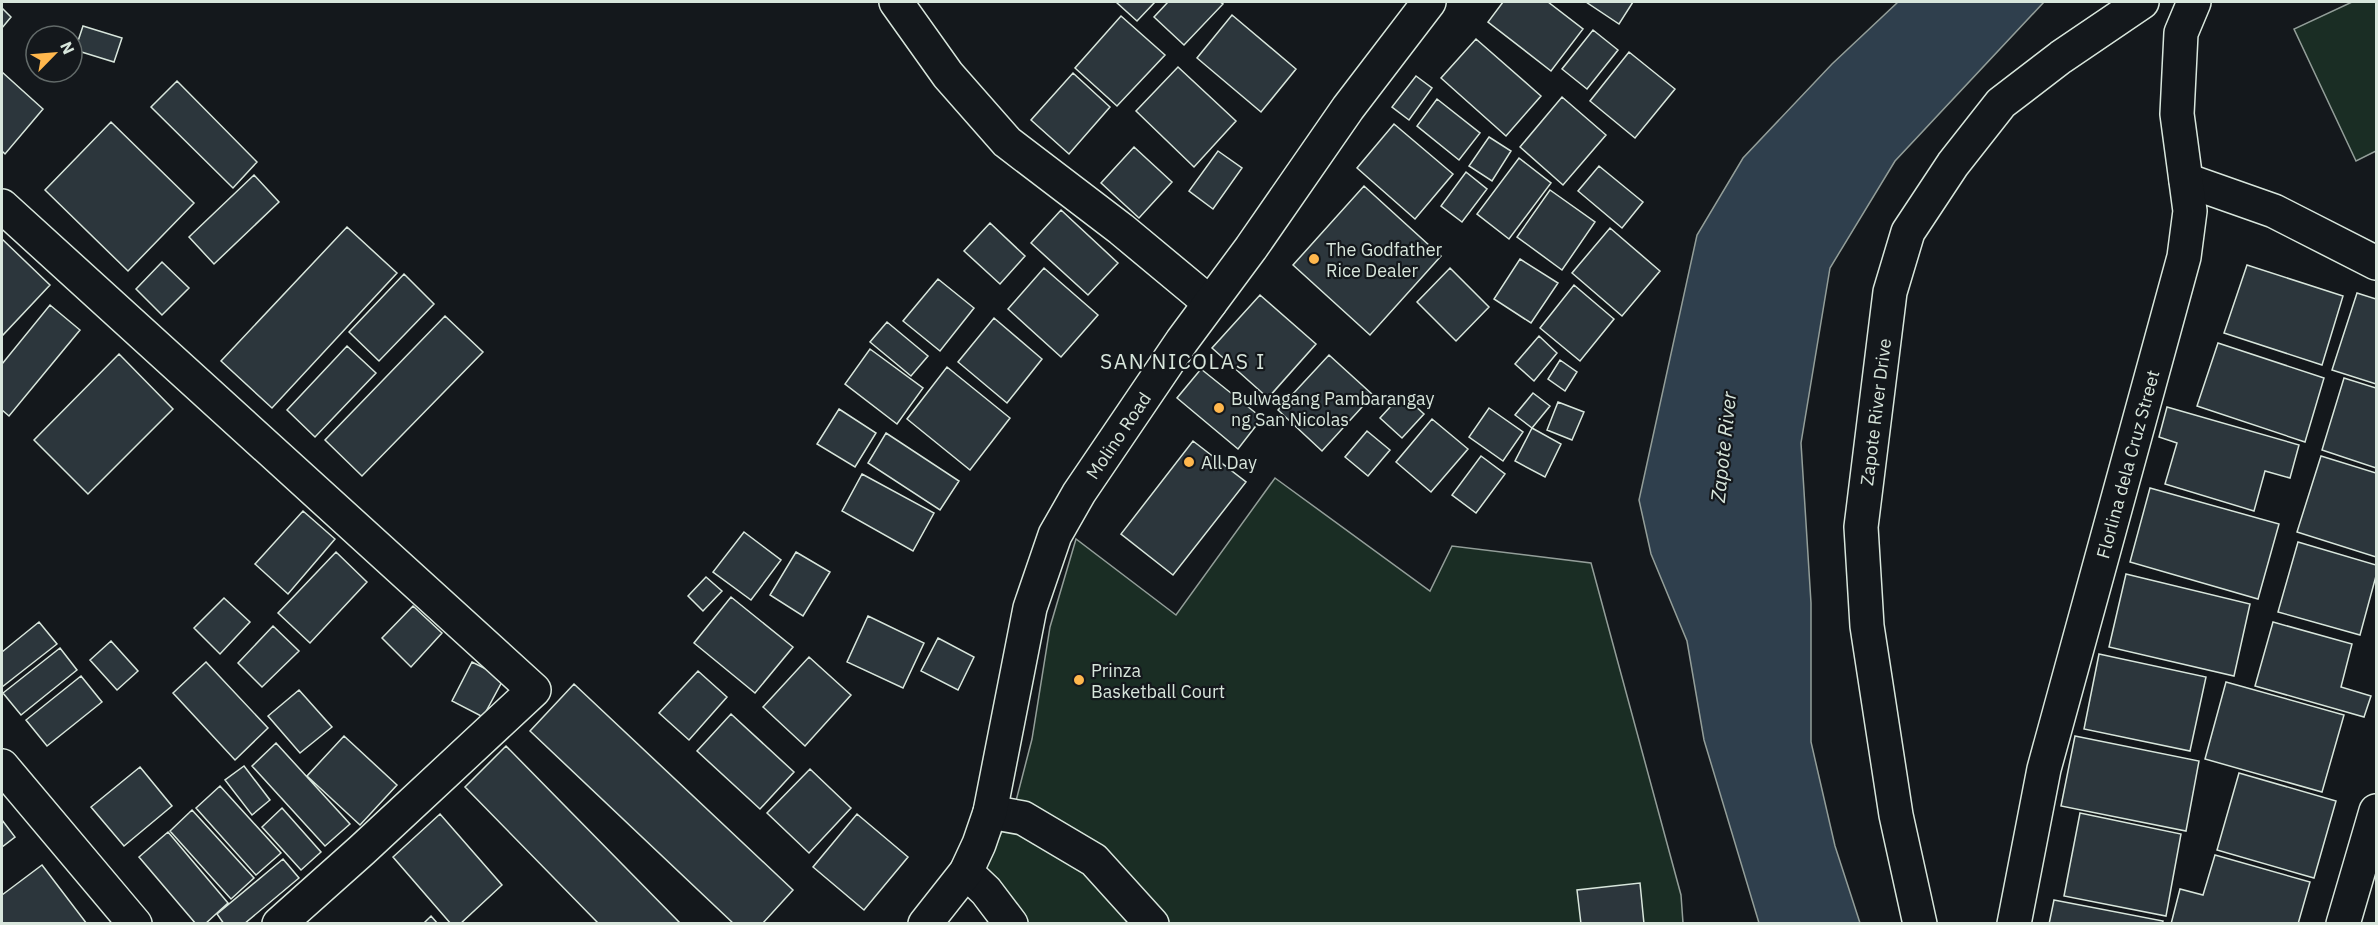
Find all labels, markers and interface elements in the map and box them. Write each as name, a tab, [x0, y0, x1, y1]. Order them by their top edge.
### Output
north arrow	[24, 24, 84, 84]
text: N	[56, 38, 79, 57]
place label: The Godfather Rice Dealer	[1326, 238, 1443, 282]
marker: The Godfather Rice Dealer	[1307, 252, 1321, 266]
street label: Zapote River Drive	[1855, 337, 1896, 487]
district label: SAN NICOLAS I	[1100, 347, 1266, 375]
street label: Florlina dela Cruz Street	[2091, 367, 2164, 561]
street label: Molino Road	[1080, 387, 1156, 483]
place label: Bulwagang Pambarangay ng San Nicolas	[1231, 387, 1435, 431]
water label: Zapote River	[1704, 390, 1742, 505]
marker: Bulwagang Pambarangay ng San Nicolas	[1212, 401, 1226, 415]
place label: All Day	[1201, 451, 1257, 474]
marker: All Day	[1182, 455, 1196, 469]
place label: Prinza Basketball Court	[1091, 659, 1225, 703]
marker: Prinza Basketball Court	[1072, 673, 1086, 687]

